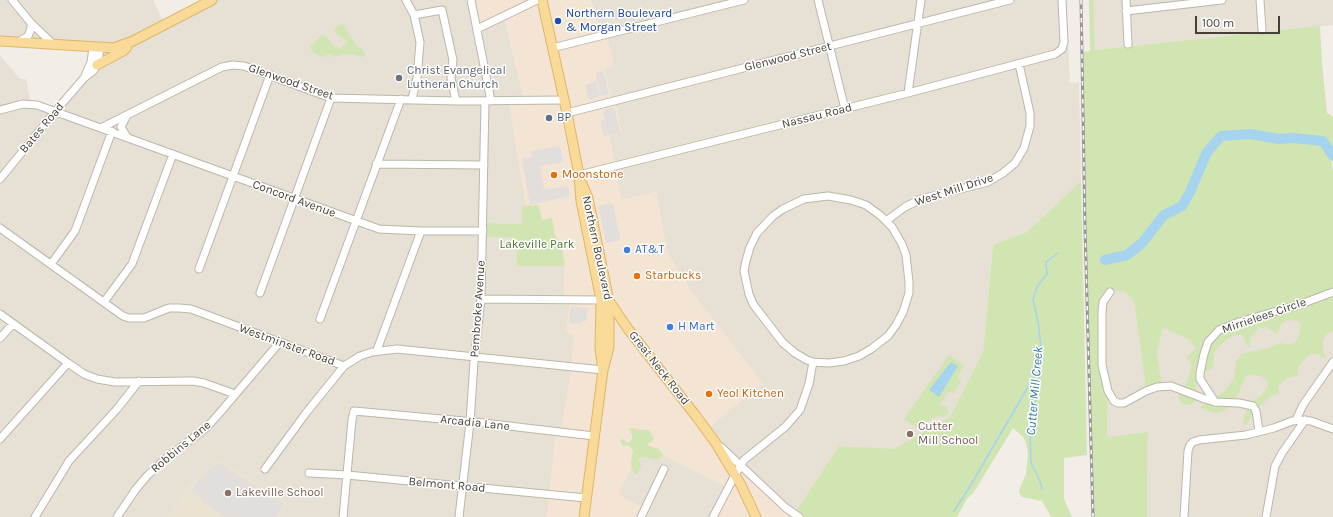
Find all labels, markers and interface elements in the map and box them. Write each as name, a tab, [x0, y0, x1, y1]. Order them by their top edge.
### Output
place label: Northern Boulevard & Morgan Street	[566, 7, 672, 35]
scale bar	[1197, 8, 1282, 34]
marker: Northern Boulevard & Morgan Street	[553, 16, 563, 26]
text: 100 m	[1202, 16, 1234, 30]
street label: Glenwood Street	[743, 39, 833, 75]
street label: Glenwood Street	[246, 61, 336, 103]
place label: Christ Evangelical Lutheran Church	[407, 64, 506, 92]
marker: Christ Evangelical Lutheran Church	[394, 73, 404, 83]
street label: Bates Road	[17, 100, 67, 156]
street label: Nassau Road	[780, 100, 854, 132]
place label: BP	[557, 111, 571, 125]
marker: BP	[544, 113, 554, 123]
place label: Moonstone	[562, 168, 623, 182]
marker: Moonstone	[549, 170, 559, 180]
street label: West Mill Drive	[913, 171, 995, 209]
street label: Concord Avenue	[250, 177, 338, 221]
street label: Northern Boulevard	[579, 194, 615, 302]
park label: Lakeville Park	[500, 238, 574, 252]
place label: AT&T	[635, 243, 664, 257]
marker: AT&T	[622, 245, 632, 255]
street label: Pembroke Avenue	[467, 260, 489, 358]
place label: Starbucks	[645, 269, 701, 283]
marker: Starbucks	[632, 271, 642, 281]
street label: Mirrielees Circle	[1220, 295, 1308, 337]
place label: H Mart	[678, 320, 714, 334]
street label: Westminster Road	[237, 321, 337, 369]
marker: H Mart	[665, 322, 675, 332]
street label: Great Neck Road	[626, 328, 692, 408]
water label: Cutter Mill Creek	[1023, 346, 1047, 436]
place label: Yeol Kitchen	[717, 387, 784, 401]
marker: Yeol Kitchen	[704, 389, 714, 399]
street label: Arcadia Lane	[440, 412, 510, 434]
street label: Robbins Lane	[148, 418, 214, 476]
place label: Cutter Mill School	[918, 420, 978, 448]
marker: Cutter Mill School	[905, 429, 915, 439]
street label: Belmont Road	[408, 474, 486, 496]
place label: Lakeville School	[236, 486, 324, 500]
marker: Lakeville School	[223, 488, 233, 498]

